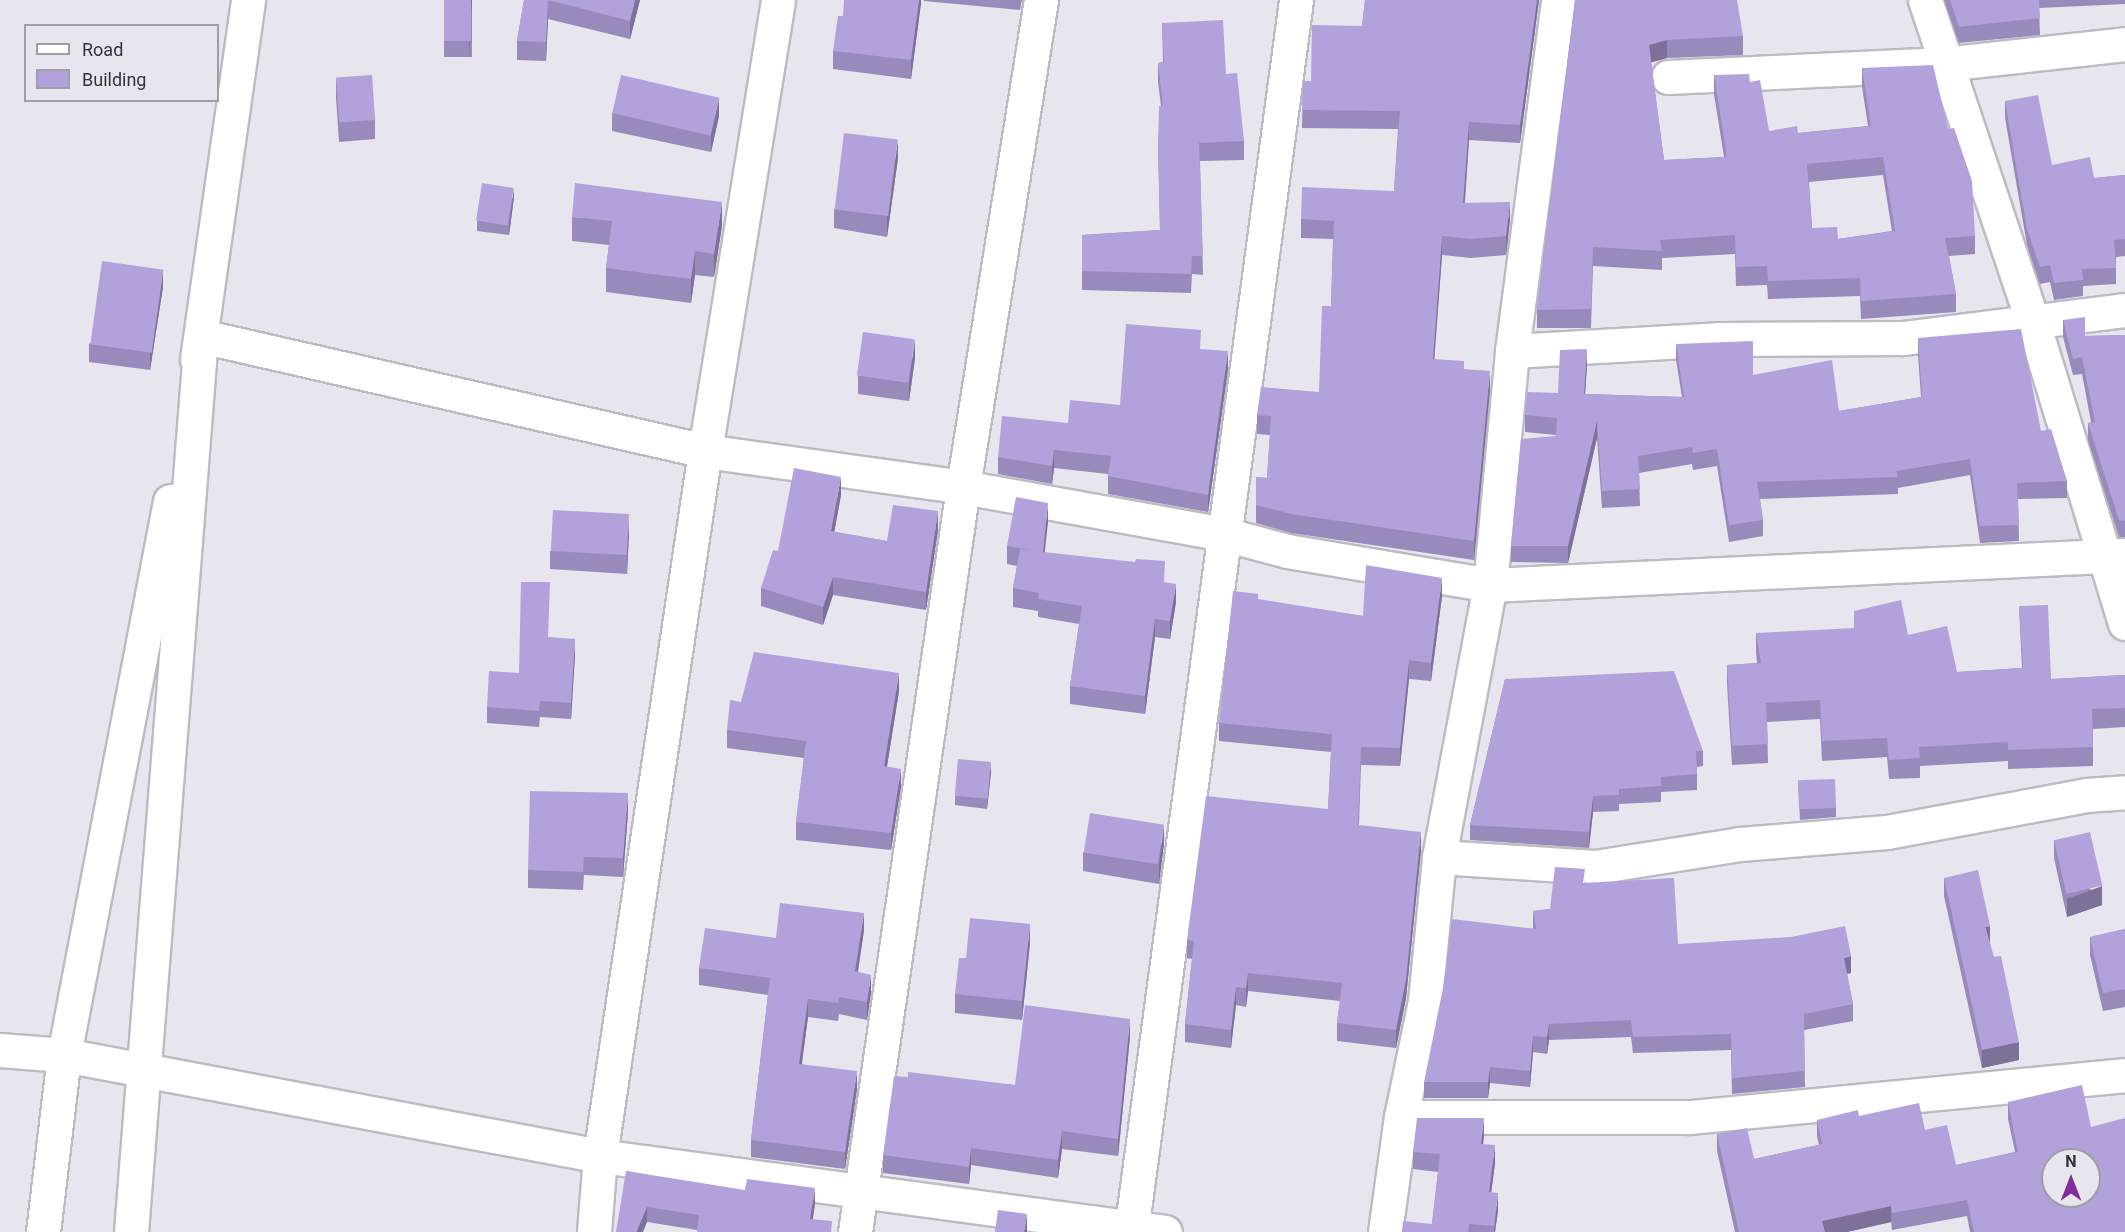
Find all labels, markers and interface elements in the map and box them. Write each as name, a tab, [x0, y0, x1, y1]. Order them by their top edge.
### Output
legend	[24, 24, 219, 102]
text: Road	[82, 39, 123, 60]
text: Building	[82, 69, 146, 90]
north arrow	[2041, 1148, 2101, 1208]
text: N	[2065, 1152, 2077, 1171]

